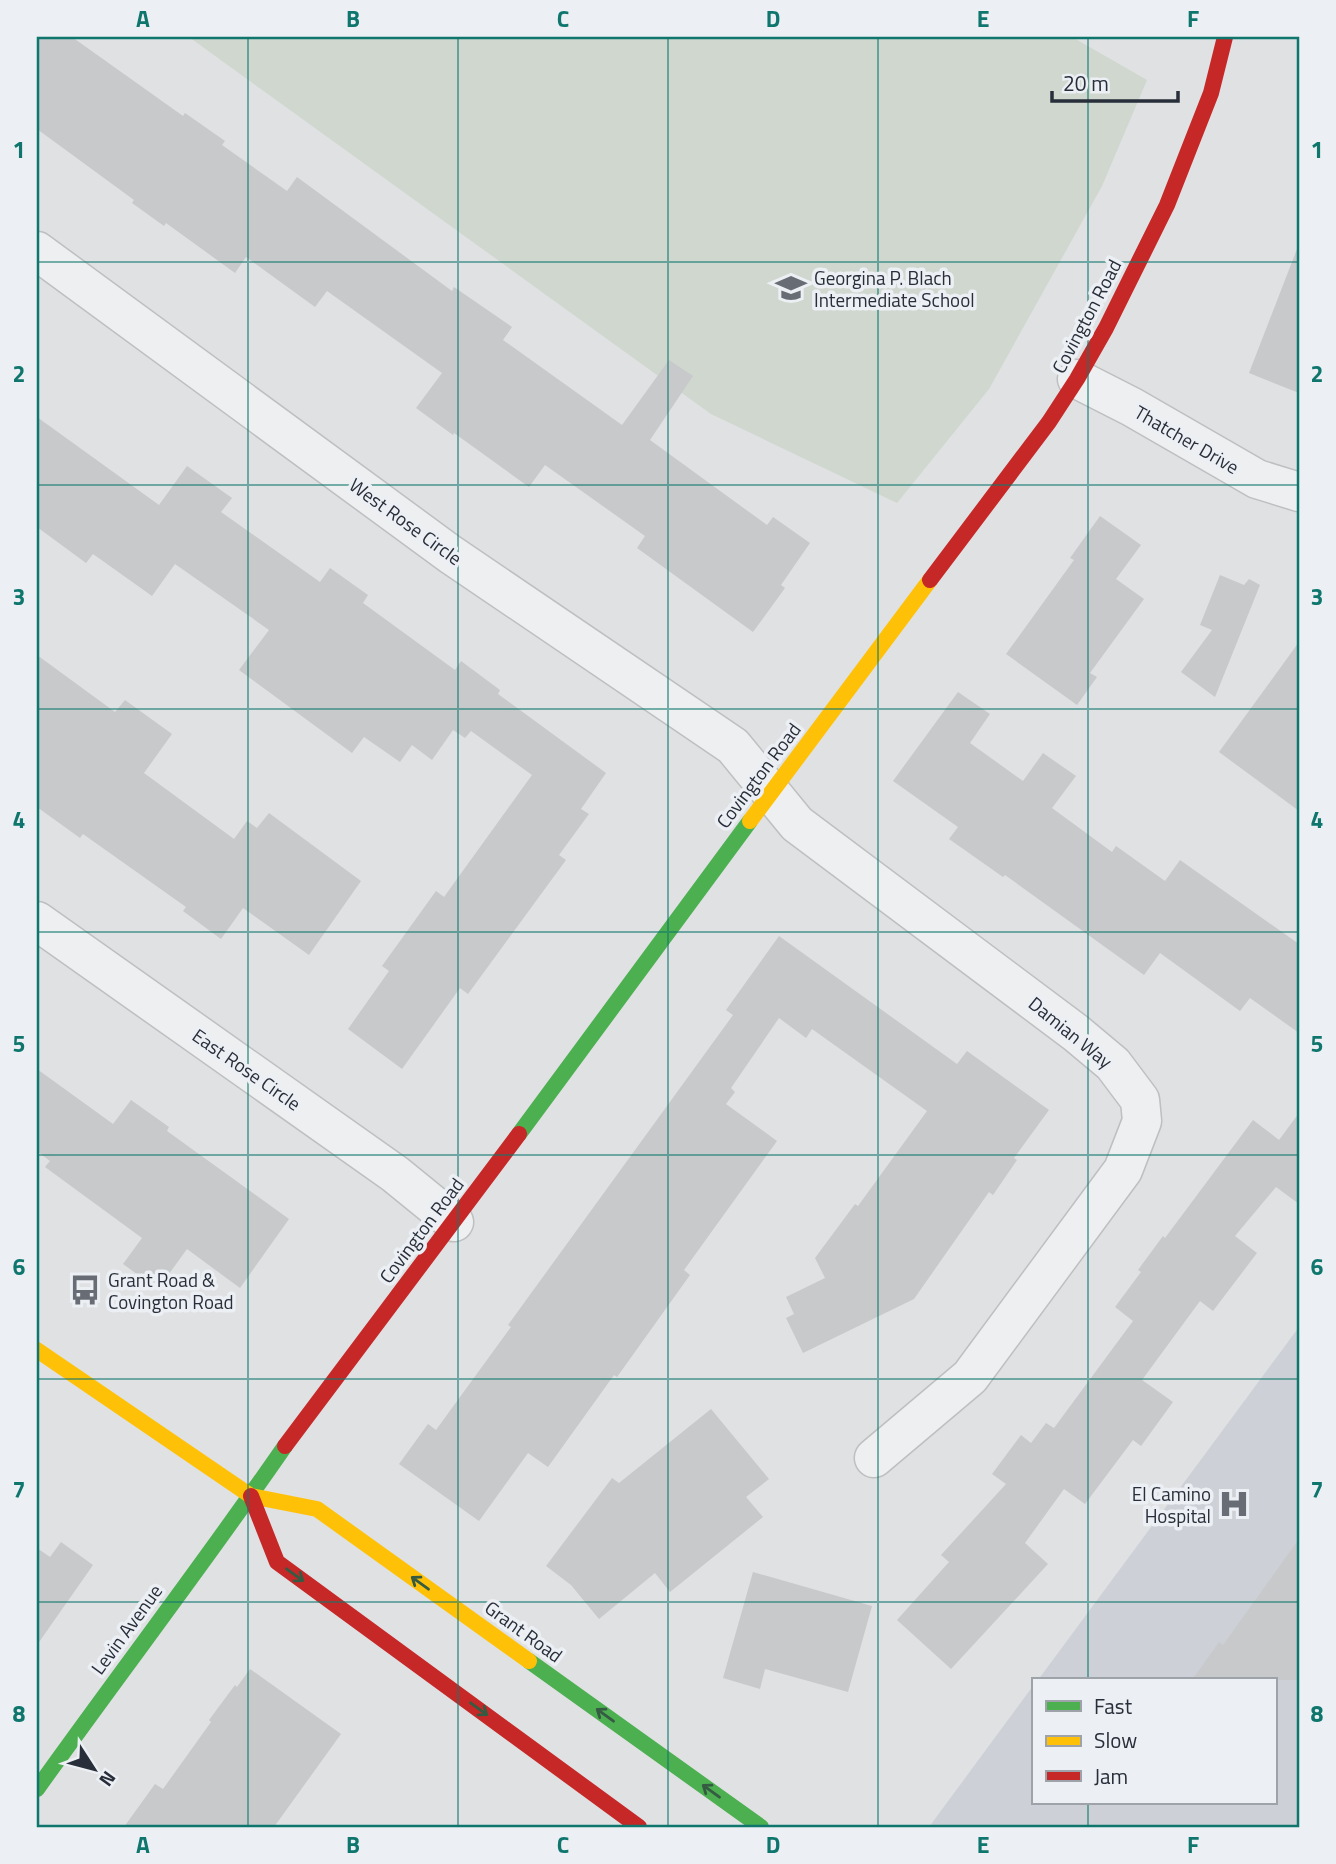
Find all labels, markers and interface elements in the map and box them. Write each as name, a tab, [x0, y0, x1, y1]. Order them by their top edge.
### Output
text: A	[136, 1, 150, 36]
text: B	[346, 1, 360, 36]
text: C	[557, 1, 569, 36]
text: D	[766, 1, 780, 36]
text: E	[977, 1, 989, 36]
text: F	[1187, 1, 1199, 36]
scale bar	[1052, 60, 1178, 104]
text: 20 m	[1063, 67, 1109, 99]
text: 1	[13, 132, 25, 167]
text: 1	[1311, 132, 1323, 167]
street label: Covington Road	[1044, 254, 1128, 378]
place label: Georgina P. Blach Intermediate School	[814, 263, 975, 314]
school or university icon: Georgina P. Blach Intermediate School	[774, 271, 808, 305]
text: 2	[13, 356, 25, 391]
text: 2	[1311, 356, 1323, 391]
street label: Thatcher Drive	[1129, 397, 1245, 481]
street label: West Rose Circle	[344, 470, 468, 572]
text: 3	[13, 579, 25, 614]
text: 3	[1311, 579, 1323, 614]
street label: Covington Road	[709, 716, 807, 834]
text: 4	[13, 802, 25, 837]
text: 4	[1311, 802, 1323, 837]
street label: Damian Way	[1023, 989, 1119, 1075]
street label: East Rose Circle	[187, 1021, 307, 1117]
text: 5	[13, 1026, 25, 1061]
text: 5	[1311, 1026, 1323, 1061]
street label: Covington Road	[372, 1171, 470, 1289]
text: 6	[13, 1249, 26, 1284]
text: 6	[1311, 1249, 1324, 1284]
place label: Grant Road & Covington Road	[108, 1265, 234, 1316]
bus stop icon: Grant Road & Covington Road	[68, 1273, 102, 1307]
text: 7	[13, 1472, 25, 1507]
text: 7	[1311, 1472, 1323, 1507]
place label: El Camino Hospital	[1132, 1479, 1211, 1530]
hospital icon: El Camino Hospital	[1217, 1487, 1251, 1521]
one-way arrow	[285, 1568, 304, 1582]
one-way arrow	[411, 1576, 430, 1590]
street label: Levin Avenue	[83, 1578, 169, 1680]
street label: Grant Road	[479, 1593, 569, 1669]
legend	[1032, 1678, 1276, 1804]
text: Fast	[1094, 1690, 1133, 1722]
text: 8	[13, 1696, 26, 1731]
text: 8	[1311, 1696, 1324, 1731]
one-way arrow	[469, 1702, 487, 1717]
one-way arrow	[596, 1708, 615, 1722]
text: Slow	[1094, 1724, 1137, 1756]
north arrow	[60, 1734, 130, 1804]
text: Jam	[1094, 1760, 1128, 1792]
text: N	[93, 1765, 124, 1793]
one-way arrow	[702, 1784, 721, 1798]
text: A	[136, 1827, 150, 1862]
text: B	[346, 1827, 360, 1862]
text: C	[557, 1827, 569, 1862]
text: D	[766, 1827, 780, 1862]
text: E	[977, 1827, 989, 1862]
text: F	[1187, 1827, 1199, 1862]

